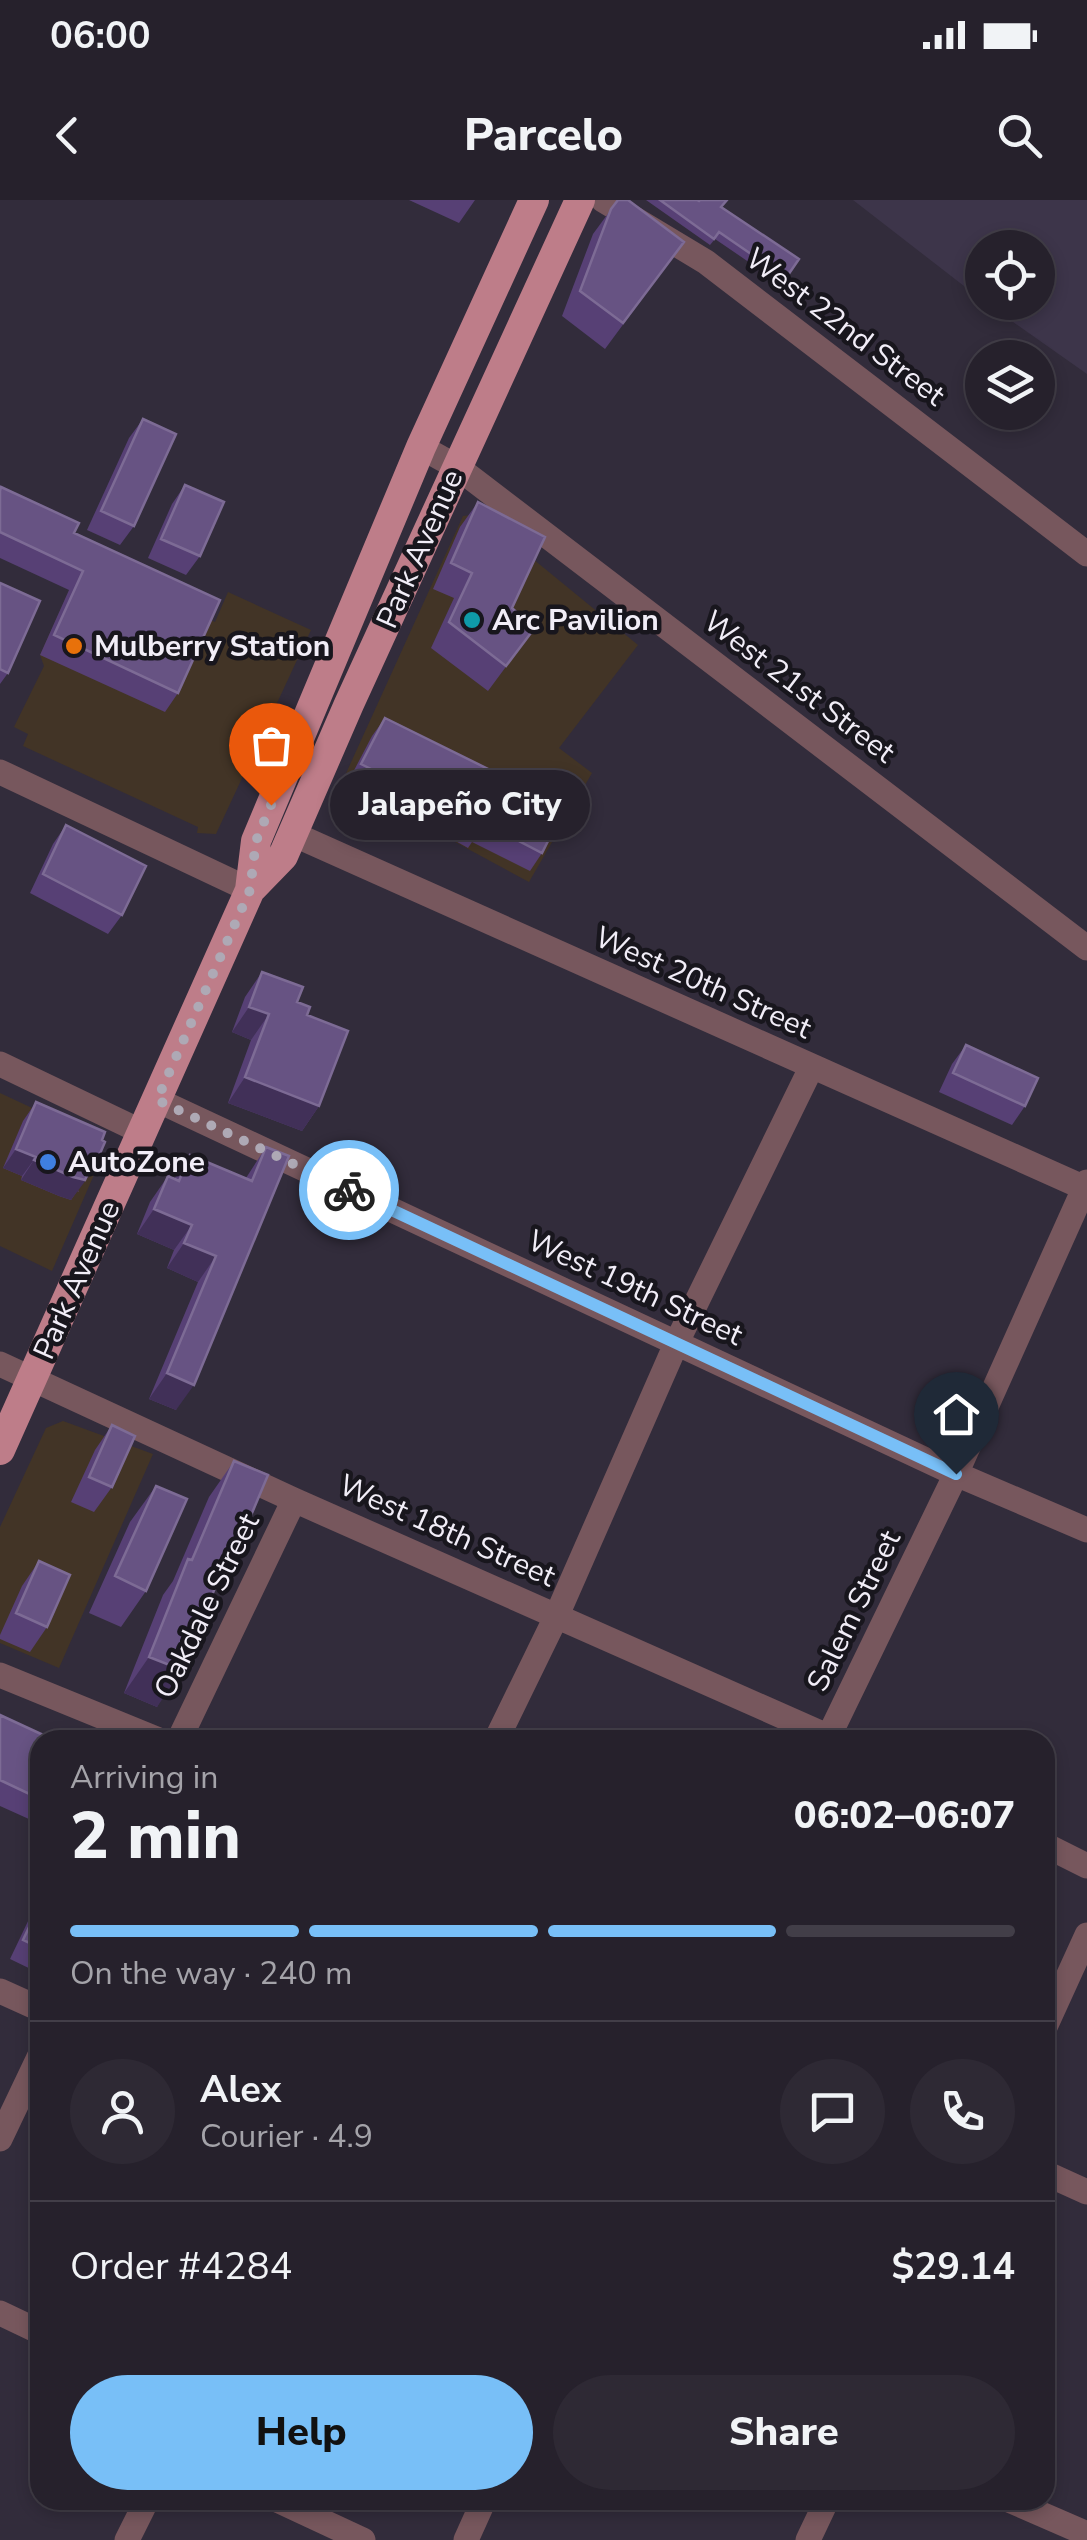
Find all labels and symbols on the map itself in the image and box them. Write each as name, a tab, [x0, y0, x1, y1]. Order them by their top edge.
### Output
street label: West 22nd Street	[737, 238, 953, 416]
street label: Park Avenue	[367, 463, 473, 635]
place label: Arc Pavilion	[492, 600, 659, 641]
street label: West 21st Street	[695, 601, 904, 773]
marker: Arc Pavilion	[461, 609, 483, 631]
place label: Mulberry Station	[94, 626, 330, 667]
marker: Mulberry Station	[63, 635, 85, 657]
pin	[229, 703, 314, 806]
callout: Jalapeño City	[331, 770, 591, 840]
street label: West 20th Street	[588, 917, 818, 1049]
courier	[299, 1140, 399, 1240]
place label: AutoZone	[68, 1142, 205, 1183]
marker: AutoZone	[37, 1151, 59, 1173]
street label: Park Avenue	[24, 1194, 130, 1366]
street label: West 19th Street	[521, 1220, 750, 1356]
pin	[914, 1372, 999, 1475]
street label: West 18th Street	[332, 1465, 562, 1597]
street label: Oakdale Street	[144, 1506, 270, 1705]
street label: Salem Street	[797, 1523, 911, 1698]

